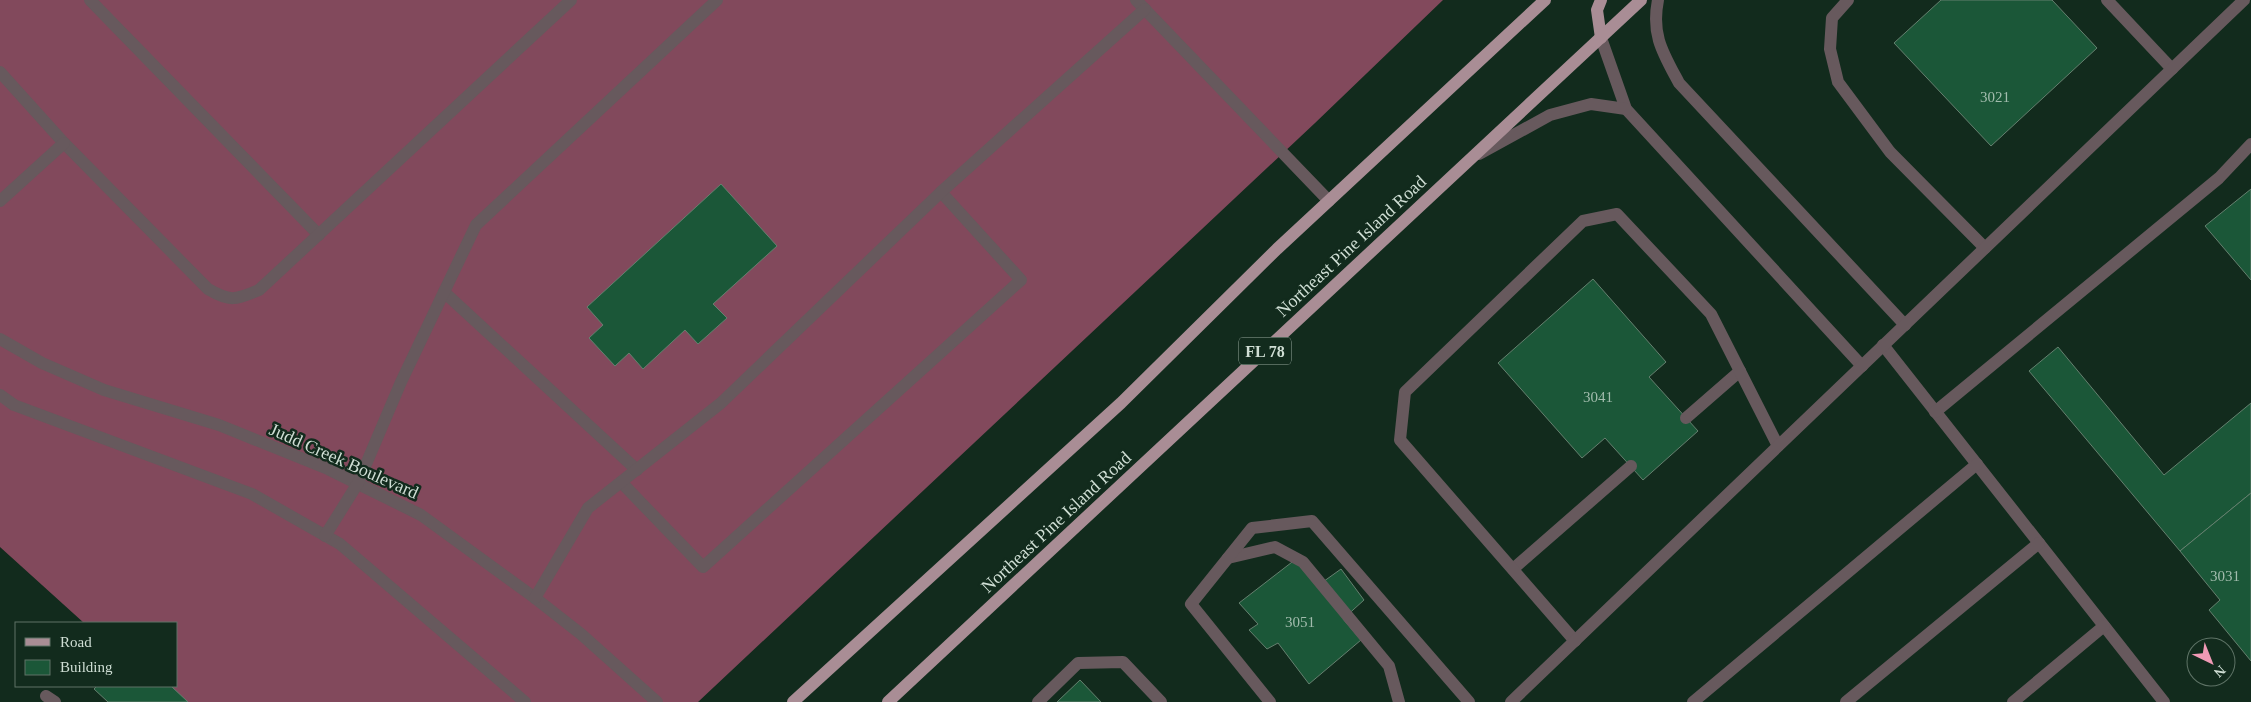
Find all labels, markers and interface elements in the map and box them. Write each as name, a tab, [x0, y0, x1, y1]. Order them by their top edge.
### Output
house number: 3021	[1980, 89, 2010, 105]
street label: Northeast Pine Island Road	[1272, 171, 1430, 321]
road number: FL 78	[1239, 338, 1291, 364]
house number: 3041	[1583, 389, 1613, 405]
street label: Judd Creek Boulevard	[266, 419, 422, 503]
street label: Northeast Pine Island Road	[977, 447, 1135, 597]
house number: 3031	[2210, 568, 2240, 584]
house number: 3051	[1285, 614, 1315, 630]
legend	[15, 622, 178, 687]
text: Road	[60, 634, 92, 650]
north arrow	[2186, 637, 2236, 687]
text: Building	[60, 659, 113, 675]
text: N	[2211, 662, 2228, 680]

